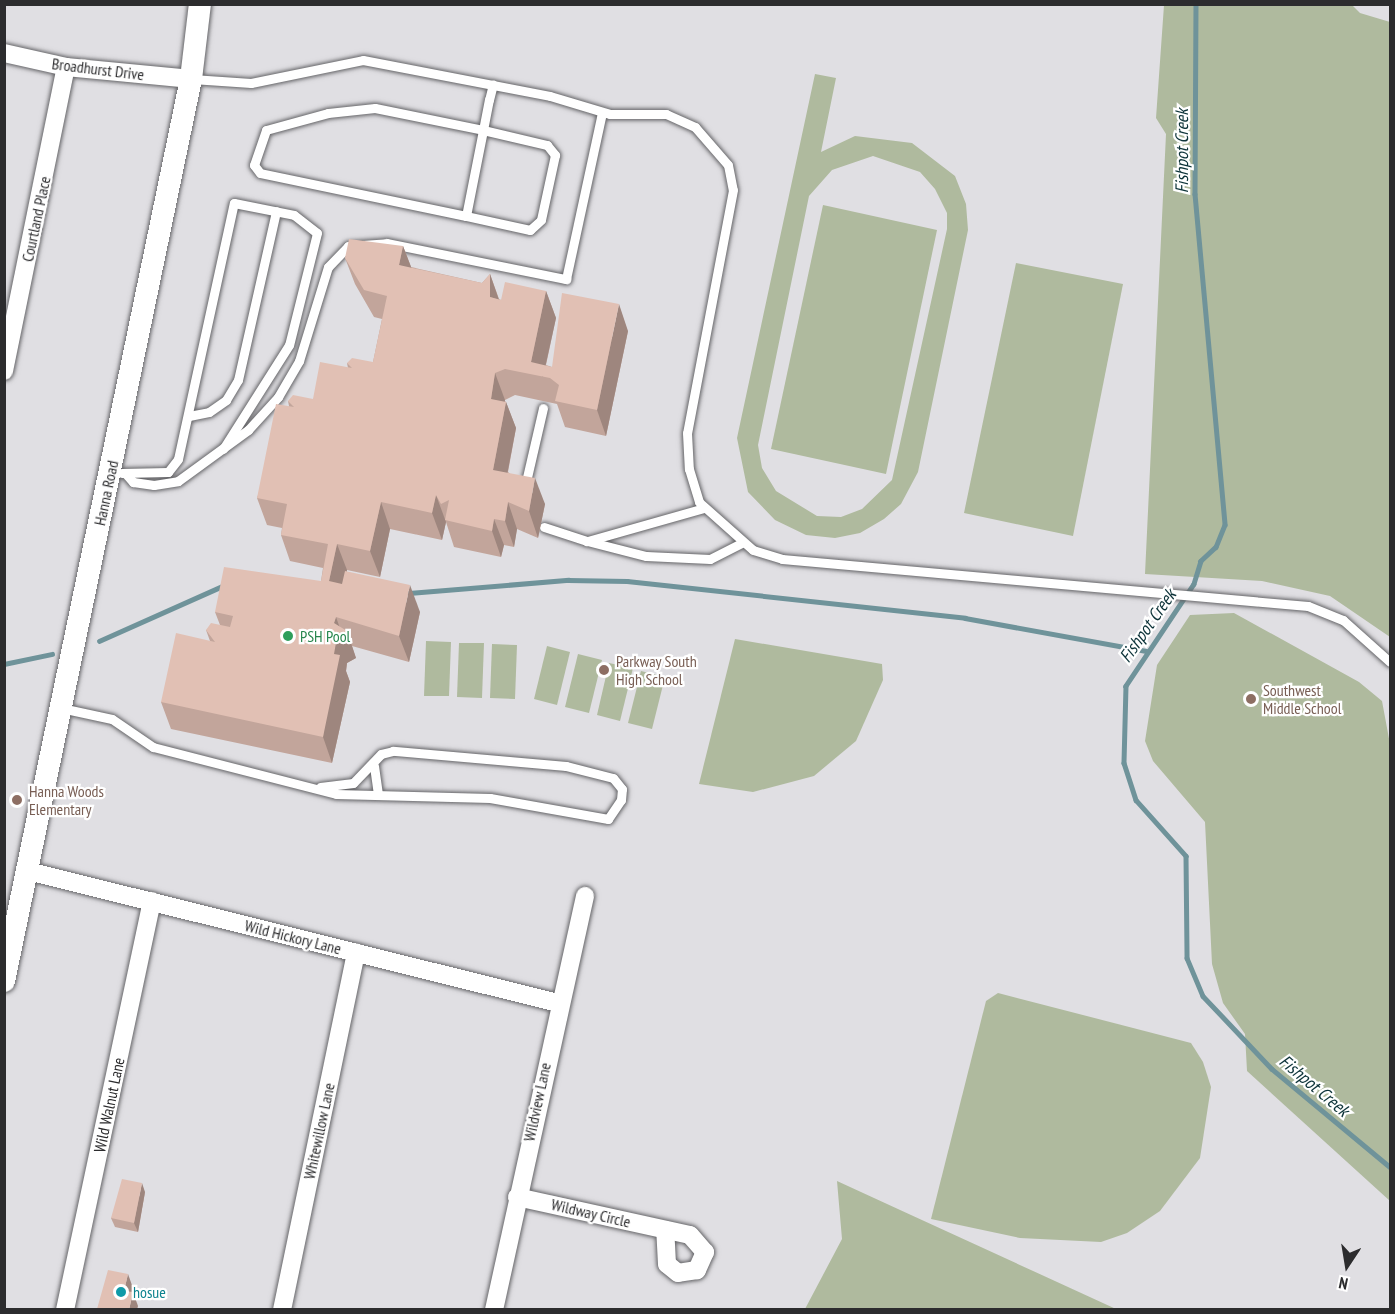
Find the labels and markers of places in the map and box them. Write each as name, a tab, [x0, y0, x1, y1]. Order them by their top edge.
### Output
place label: PSH Pool	[300, 626, 350, 646]
marker: PSH Pool	[281, 629, 295, 643]
place label: Parkway South High School	[616, 651, 697, 689]
marker: Parkway South High School	[597, 663, 611, 677]
place label: Southwest Middle School	[1263, 680, 1341, 718]
marker: Southwest Middle School	[1244, 692, 1258, 706]
place label: Hanna Woods Elementary	[29, 781, 104, 819]
marker: Hanna Woods Elementary	[10, 793, 24, 807]
place label: hosue	[133, 1282, 166, 1302]
marker: hosue	[114, 1285, 128, 1299]

